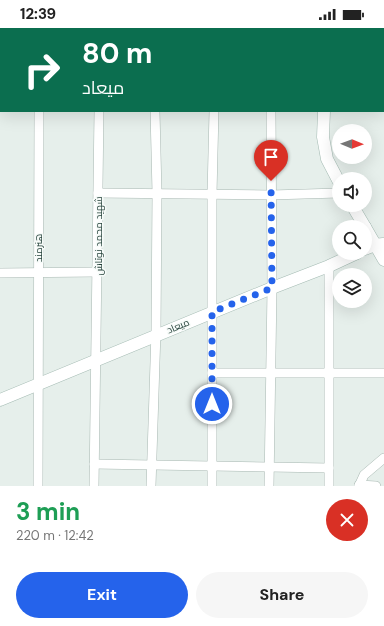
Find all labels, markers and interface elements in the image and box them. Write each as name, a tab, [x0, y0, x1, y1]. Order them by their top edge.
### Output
text: 12:39	[20, 4, 56, 24]
text: 80 m	[82, 35, 152, 72]
icon: right	[16, 44, 68, 96]
text: میعاد	[82, 76, 124, 100]
north arrow	[332, 124, 372, 164]
map controls	[332, 124, 372, 308]
pin	[254, 140, 288, 181]
icon: arrive	[260, 146, 282, 168]
button: sound	[332, 172, 372, 212]
street label: شهید محمد نوتاش	[92, 196, 105, 276]
button: search	[332, 220, 372, 260]
street label: هنرمند	[32, 234, 45, 262]
button: layers	[332, 268, 372, 308]
street label: میعاد	[165, 315, 191, 337]
position arrow	[191, 383, 233, 425]
text: 3 min	[16, 496, 80, 527]
button: close	[326, 499, 368, 541]
text: 220 m · 12:42	[16, 527, 94, 544]
button: Exit	[16, 572, 188, 618]
button: Share	[196, 572, 368, 618]

